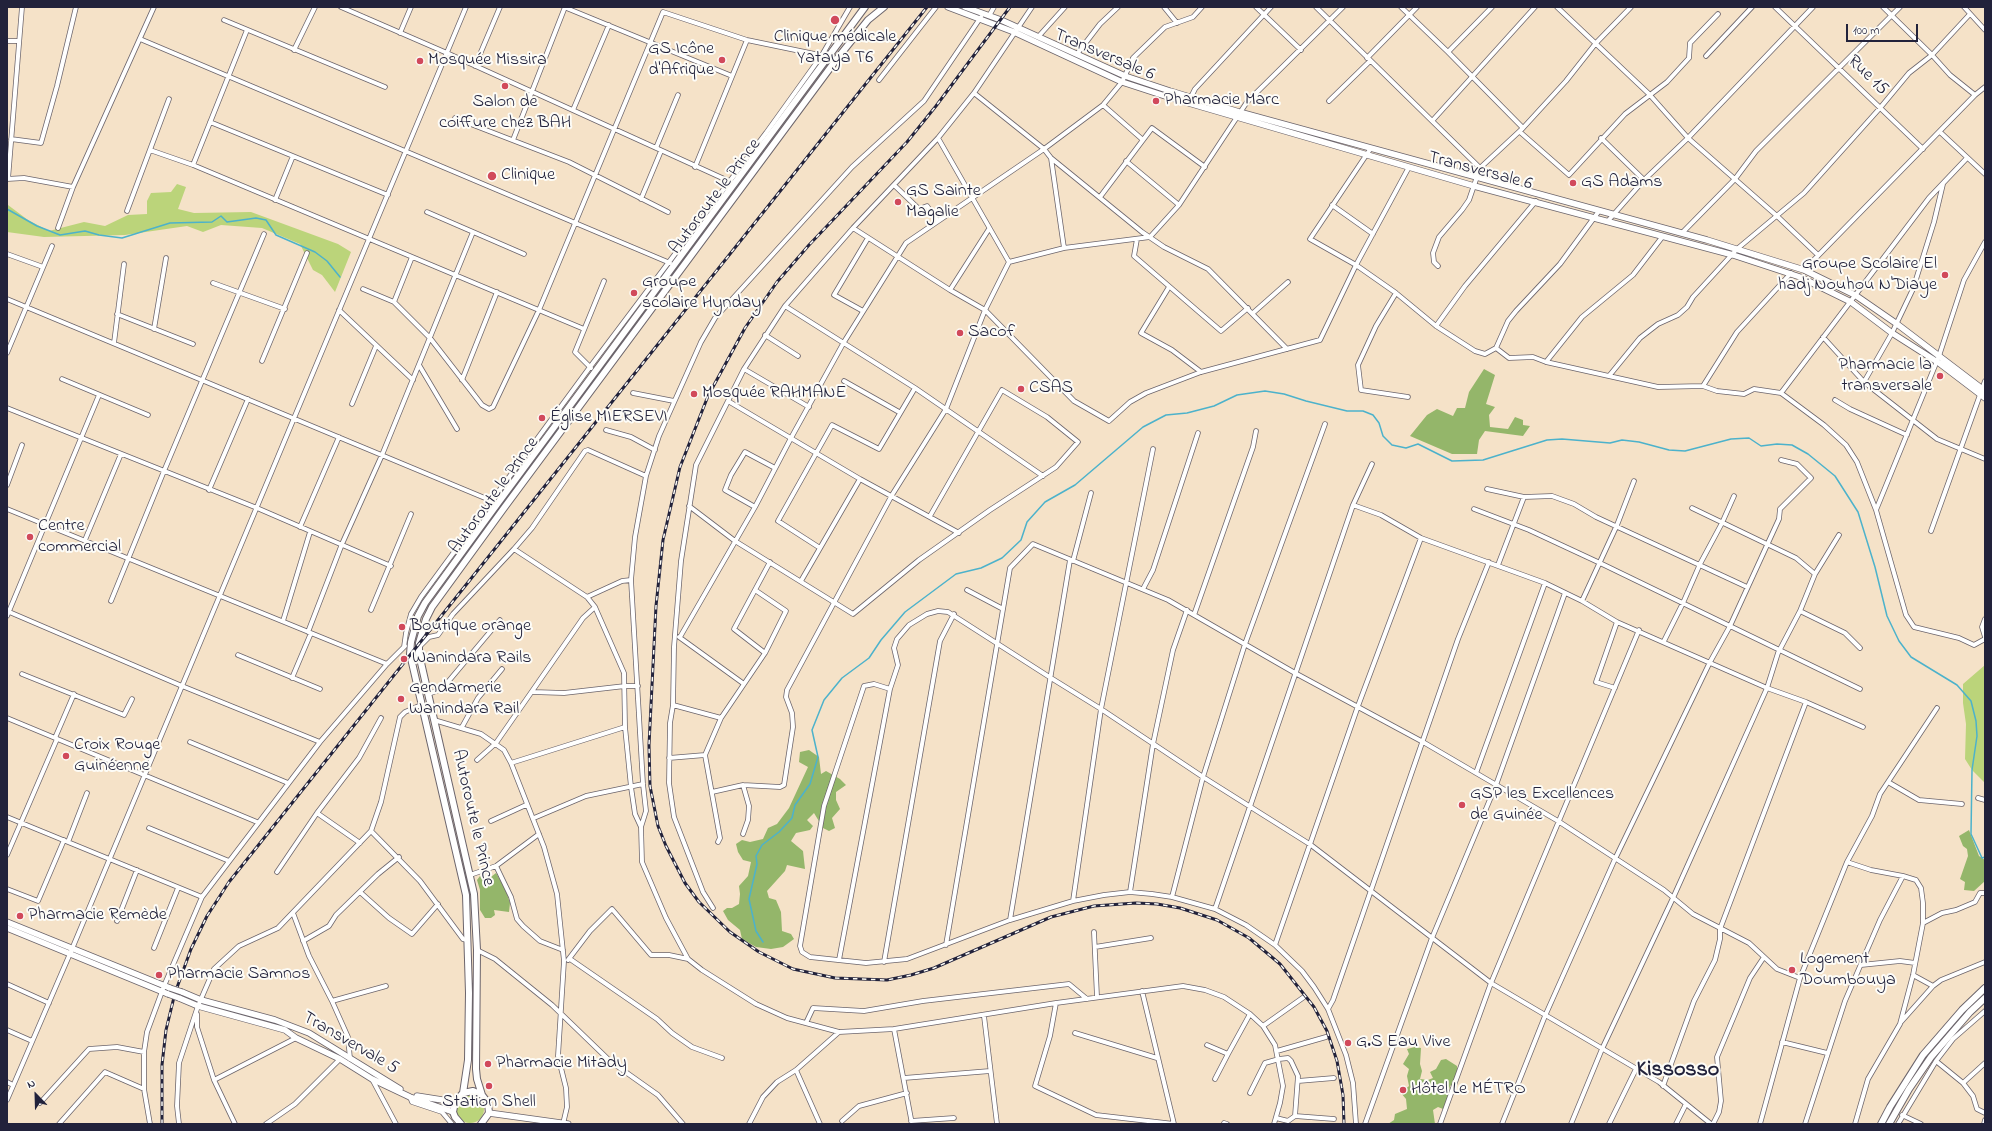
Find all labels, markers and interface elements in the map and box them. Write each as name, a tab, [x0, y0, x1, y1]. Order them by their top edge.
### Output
marker: Clinique médicale Yataya T6	[829, 14, 841, 26]
scale bar	[1848, 16, 1920, 42]
text: 100 m	[1853, 22, 1880, 40]
street label: Transversale 6	[1050, 25, 1158, 87]
place label: Clinique médicale Yataya T6	[774, 27, 896, 70]
place label: GS Icône d'Afrique	[648, 39, 714, 82]
place label: Mosquée Missira	[428, 50, 547, 72]
street label: Rue 15	[1842, 51, 1892, 101]
marker: GS Icône d'Afrique	[717, 55, 727, 65]
marker: Mosquée Missira	[415, 56, 425, 66]
marker: Salon de coiffure chez BAH	[500, 81, 510, 91]
place label: Pharmacie Marc	[1164, 90, 1279, 112]
place label: Salon de coiffure chez BAH	[439, 92, 571, 134]
marker: Pharmacie Marc	[1151, 96, 1161, 106]
street label: Autoroute le Prince	[665, 135, 767, 259]
street label: Transversale 6	[1425, 148, 1535, 196]
place label: Clinique	[501, 165, 555, 187]
marker: Clinique	[486, 170, 498, 182]
place label: GS Adams	[1581, 172, 1662, 194]
marker: GS Adams	[1568, 178, 1578, 188]
place label: GS Sainte Magalie	[906, 181, 981, 224]
marker: GS Sainte Magalie	[893, 197, 903, 207]
place label: Groupe Scolaire El hadj Nouhou N'Diaye	[1778, 254, 1937, 296]
marker: Groupe Scolaire El hadj Nouhou N'Diaye	[1940, 270, 1950, 280]
place label: Groupe scolaire Hynday	[642, 272, 761, 314]
marker: Groupe scolaire Hynday	[629, 288, 639, 298]
place label: Sacof	[968, 322, 1015, 344]
marker: Sacof	[955, 328, 965, 338]
place label: Pharmacie la transversale	[1839, 355, 1932, 398]
marker: Pharmacie la transversale	[1935, 371, 1945, 381]
place label: CSAS	[1029, 378, 1073, 400]
place label: Mosquée RAHMANE	[702, 383, 846, 405]
marker: CSAS	[1016, 384, 1026, 394]
marker: Mosquée RAHMANE	[689, 389, 699, 399]
place label: Église MIERSEVI	[550, 407, 667, 429]
marker: Église MIERSEVI	[537, 413, 547, 423]
street label: Autoroute le Prince	[445, 433, 545, 559]
place label: Centre commercial	[38, 516, 121, 558]
marker: Centre commercial	[25, 532, 35, 542]
place label: Boutique orange	[410, 616, 531, 638]
marker: Boutique orange	[397, 622, 407, 632]
place label: Wanindara Rails	[412, 648, 531, 670]
marker: Wanindara Rails	[399, 654, 409, 664]
place label: Gendarmerie Wanindara Rail	[409, 678, 519, 720]
marker: Gendarmerie Wanindara Rail	[396, 694, 406, 704]
place label: Croix Rouge Guinéenne	[74, 735, 160, 778]
street label: Autoroute le Prince	[446, 748, 498, 888]
marker: Croix Rouge Guinéenne	[61, 751, 71, 761]
place label: GSP les Excellences de Guinée	[1470, 784, 1614, 826]
marker: GSP les Excellences de Guinée	[1457, 800, 1467, 810]
place label: Pharmacie Remède	[28, 905, 167, 927]
marker: Pharmacie Remède	[15, 911, 25, 921]
place label: Logement Doumbouya	[1800, 949, 1896, 992]
place label: Pharmacie Samnos	[167, 964, 310, 986]
marker: Logement Doumbouya	[1787, 965, 1797, 975]
marker: Pharmacie Samnos	[154, 970, 164, 980]
street label: Transvervale 5	[298, 1008, 402, 1080]
place label: G.S Eau Vive	[1356, 1032, 1451, 1054]
marker: G.S Eau Vive	[1343, 1038, 1353, 1048]
place label: Pharmacie Mitady	[496, 1053, 627, 1075]
district label: Kissosso	[1637, 1058, 1719, 1084]
marker: Pharmacie Mitady	[483, 1059, 493, 1069]
north arrow	[16, 1075, 56, 1115]
text: N	[25, 1075, 38, 1093]
place label: Hôtel Le MÉTRO	[1411, 1079, 1526, 1101]
marker: Station Shell	[484, 1081, 494, 1091]
marker: Hôtel Le MÉTRO	[1398, 1085, 1408, 1095]
place label: Station Shell	[442, 1092, 536, 1114]

